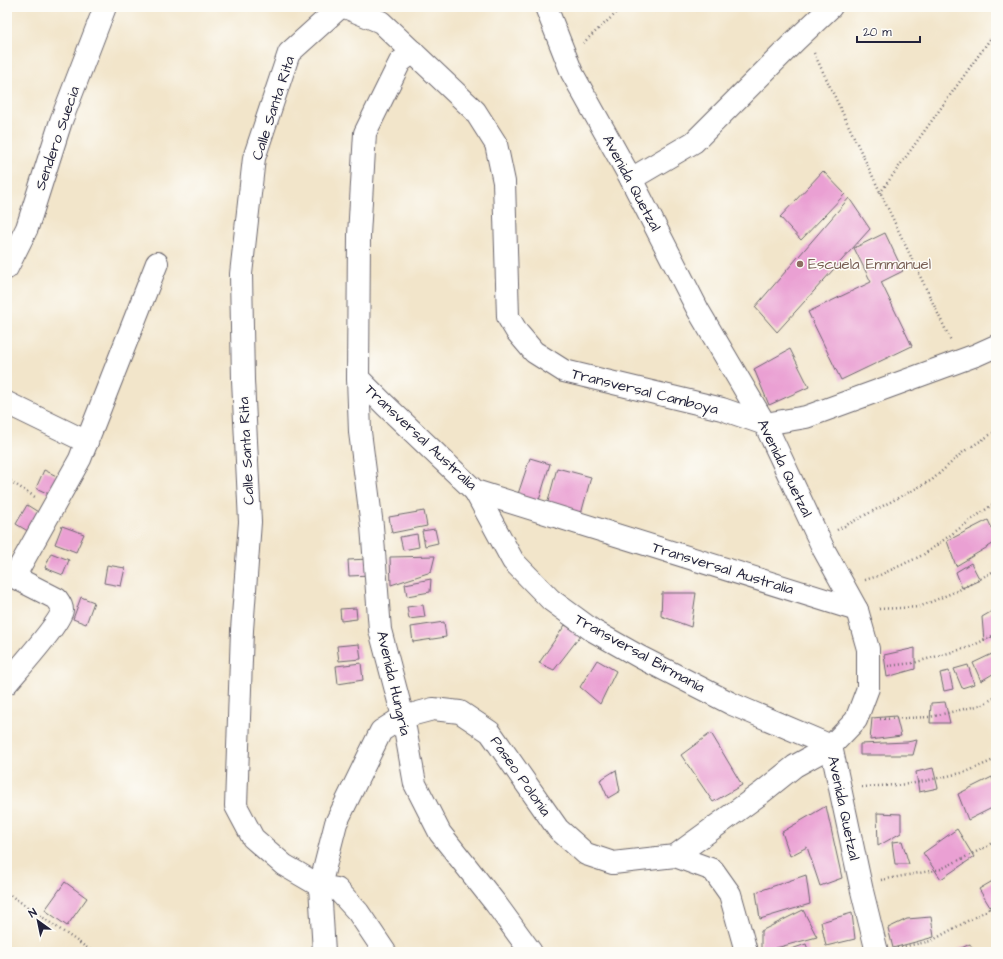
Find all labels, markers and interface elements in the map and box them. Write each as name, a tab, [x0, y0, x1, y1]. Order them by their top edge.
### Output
scale bar	[857, 18, 920, 44]
text: 20 m	[863, 24, 892, 41]
street label: Calle Santa Rita	[247, 53, 300, 163]
street label: Sendero Suecia	[30, 83, 85, 193]
street label: Avenida Quetzal	[597, 131, 666, 235]
place label: Escuela Emmanuel	[808, 254, 931, 275]
marker: Escuela Emmanuel	[795, 259, 805, 269]
street label: Transversal Camboya	[569, 363, 721, 421]
street label: Transversal Australia	[360, 380, 482, 495]
street label: Calle Santa Rita	[233, 396, 260, 506]
street label: Avenida Quetzal	[752, 416, 817, 521]
street label: Transversal Australia	[650, 537, 797, 600]
street label: Transversal Birmania	[571, 609, 709, 698]
street label: Avenida Hungría	[370, 629, 416, 738]
street label: Paseo Polonia	[485, 732, 556, 821]
street label: Avenida Quetzal	[822, 754, 865, 862]
north arrow	[18, 901, 58, 941]
text: N	[26, 905, 40, 921]

